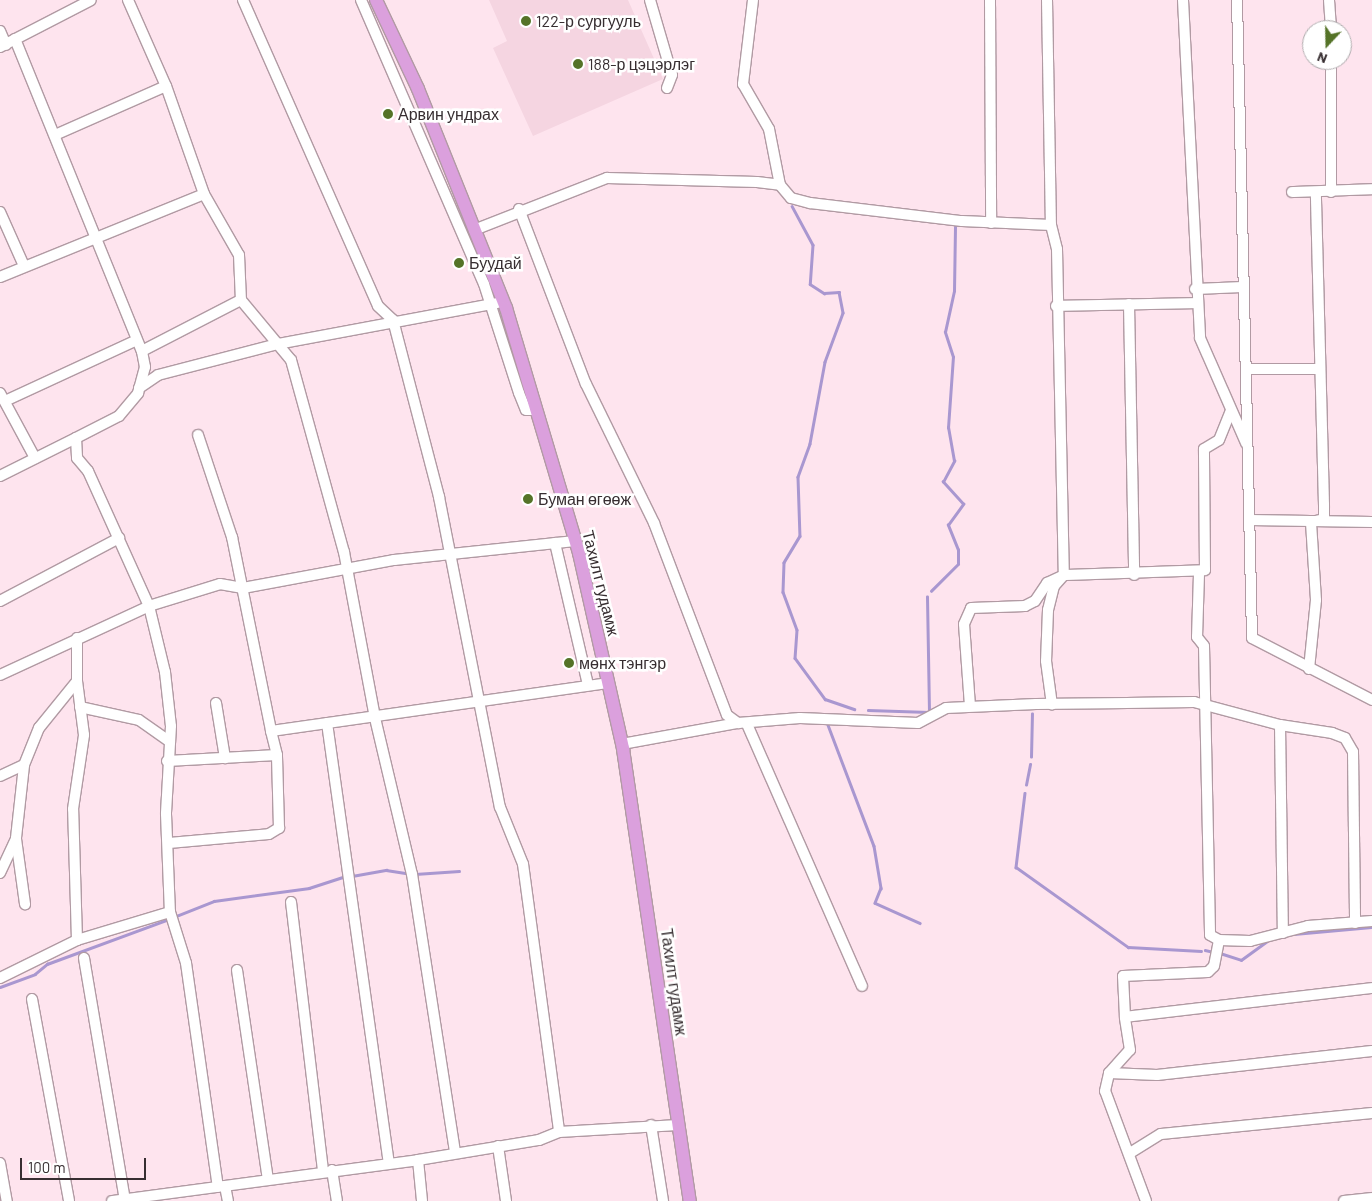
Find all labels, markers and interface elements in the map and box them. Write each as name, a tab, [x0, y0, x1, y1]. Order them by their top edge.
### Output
place label: 122-р сургууль	[536, 11, 647, 31]
marker: 122-р сургууль	[520, 15, 532, 27]
north arrow	[1302, 20, 1352, 70]
text: N	[1314, 49, 1329, 68]
place label: 188-р цэцэрлэг	[588, 54, 701, 74]
marker: 188-р цэцэрлэг	[572, 58, 584, 70]
place label: Арвин ундрах	[398, 104, 505, 124]
marker: Арвин ундрах	[382, 108, 394, 120]
place label: Буудай	[469, 253, 524, 273]
marker: Буудай	[453, 257, 465, 269]
place label: Буман өгөөж	[538, 489, 636, 509]
marker: Буман өгөөж	[522, 493, 534, 505]
street label: Тахилт гудамж	[578, 526, 624, 640]
place label: мөнх тэнгэр	[579, 653, 672, 673]
marker: мөнх тэнгэр	[563, 657, 575, 669]
street label: Тахилт гудамж	[657, 924, 691, 1040]
scale bar	[22, 1148, 149, 1180]
text: 100 m	[28, 1158, 66, 1176]

